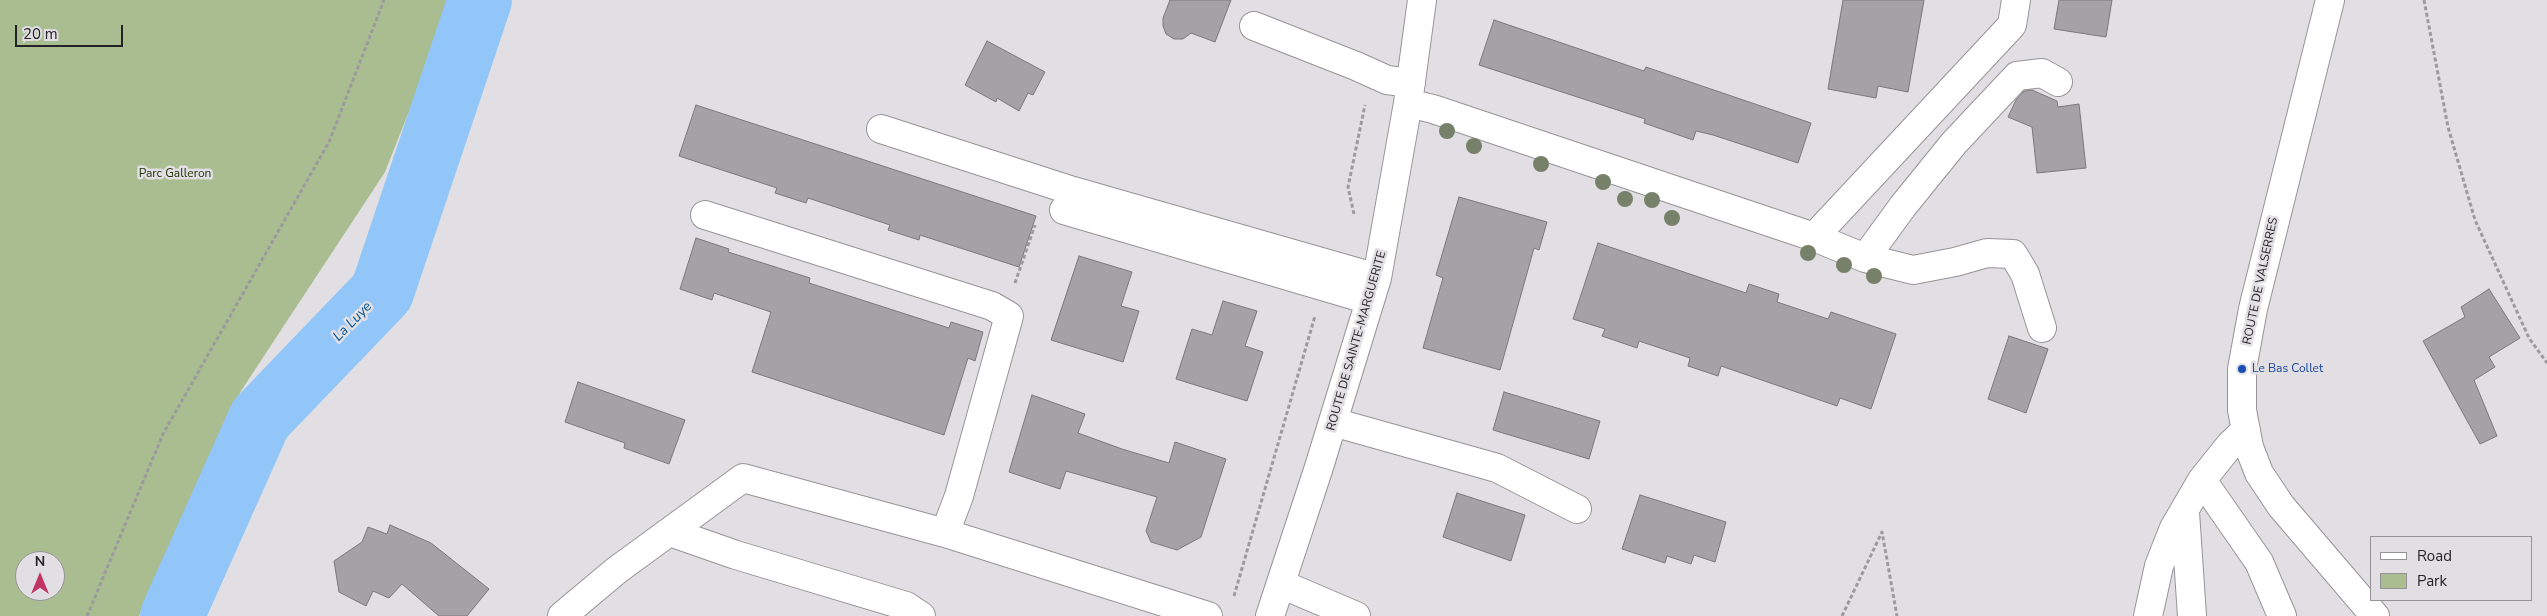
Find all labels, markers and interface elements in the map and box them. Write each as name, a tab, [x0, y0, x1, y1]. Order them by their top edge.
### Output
scale bar	[18, 15, 125, 47]
text: 20 m	[23, 24, 58, 44]
park label: Parc Galleron	[139, 167, 211, 181]
street label: ROUTE DE VALSERRES	[2240, 216, 2282, 346]
street label: ROUTE DE SAINTE-MARGUERITE	[1324, 249, 1390, 433]
water label: La Luye	[330, 299, 376, 345]
place label: Le Bas Collet	[2252, 362, 2323, 376]
marker: Le Bas Collet	[2236, 363, 2248, 375]
legend	[2370, 536, 2532, 601]
text: Road	[2417, 546, 2452, 566]
north arrow	[15, 551, 65, 601]
text: N	[35, 552, 45, 571]
text: Park	[2417, 571, 2447, 591]

